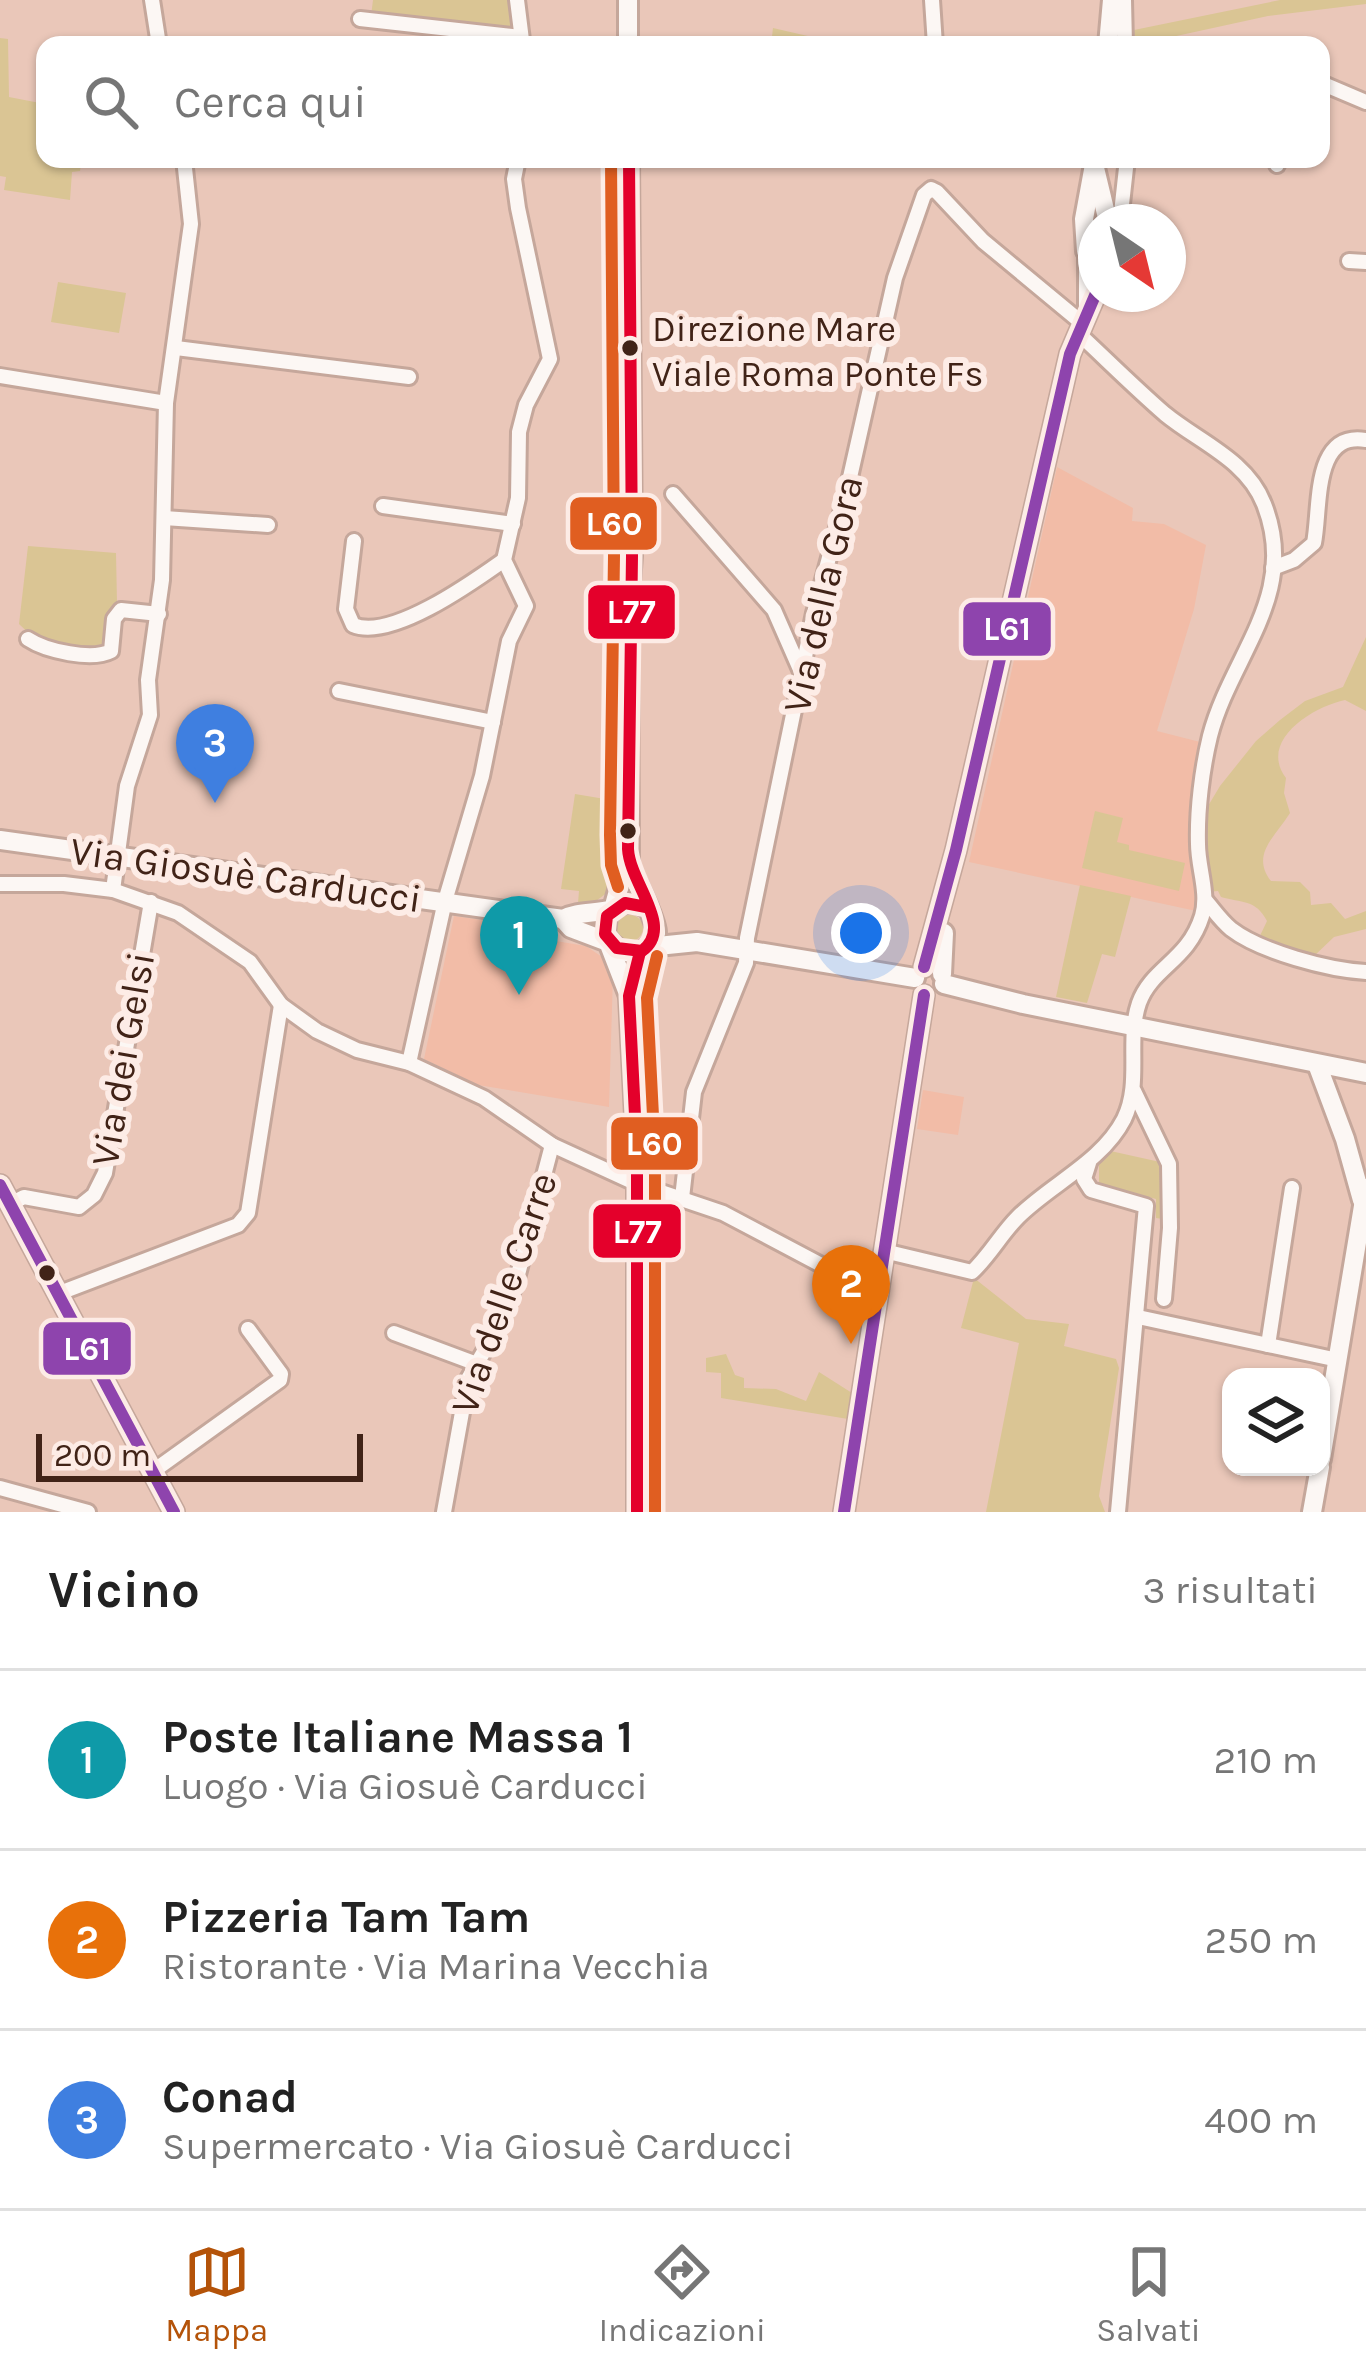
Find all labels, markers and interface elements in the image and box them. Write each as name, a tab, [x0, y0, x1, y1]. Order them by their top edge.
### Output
search box	[36, 36, 1330, 168]
icon: search	[78, 69, 144, 135]
text: Cerca qui	[174, 76, 367, 128]
north arrow	[1078, 204, 1186, 312]
place label: Direzione Mare Viale Roma Ponte Fs	[652, 308, 983, 395]
marker: Direzione Mare Viale Roma Ponte Fs	[619, 337, 641, 359]
street label: Via della Gora	[773, 471, 873, 717]
line badge: L60	[568, 495, 659, 552]
text: L60	[585, 505, 643, 543]
line badge: L77	[586, 583, 677, 641]
text: L77	[606, 593, 656, 631]
line badge: L61	[961, 600, 1053, 658]
text: L61	[983, 610, 1031, 648]
pin: 3	[176, 704, 254, 803]
unlabelled marker	[617, 820, 639, 842]
street label: Via Giosuè Carducci	[67, 828, 424, 922]
pin: 1	[480, 896, 558, 995]
your location	[831, 903, 891, 963]
street label: Via dei Gelsi	[82, 949, 164, 1170]
line badge: L60	[609, 1115, 700, 1172]
text: L60	[625, 1125, 683, 1163]
street label: Via delle Carre	[441, 1167, 567, 1420]
line badge: L77	[591, 1202, 683, 1260]
text: L77	[612, 1213, 662, 1251]
pin: 2	[812, 1245, 890, 1344]
unlabelled marker	[36, 1262, 58, 1284]
line badge: L61	[41, 1320, 133, 1377]
text: L61	[63, 1330, 111, 1368]
map controls	[1222, 1368, 1330, 1476]
button: layers	[1222, 1368, 1330, 1476]
scale bar	[36, 1428, 363, 1481]
text: 200 m	[54, 1436, 151, 1474]
text: Vicino	[48, 1560, 200, 1620]
text: 3 risultati	[1143, 1567, 1318, 1613]
text: Poste Italiane Massa 1	[162, 1711, 633, 1763]
text: 1	[80, 1737, 94, 1783]
text: 210 m	[1214, 1737, 1318, 1783]
text: Luogo · Via Giosuè Carducci	[162, 1763, 648, 1809]
text: Pizzeria Tam Tam	[162, 1891, 530, 1943]
text: 2	[75, 1917, 99, 1963]
text: 250 m	[1204, 1917, 1318, 1963]
text: Ristorante · Via Marina Vecchia	[162, 1943, 710, 1989]
text: Conad	[162, 2071, 298, 2123]
text: 3	[75, 2097, 99, 2143]
text: 400 m	[1204, 2097, 1318, 2143]
text: Supermercato · Via Giosuè Carducci	[162, 2123, 794, 2169]
tab: Mappa	[165, 2239, 268, 2349]
tab: Indicazioni	[599, 2239, 766, 2349]
tab: Salvati	[1096, 2239, 1201, 2349]

